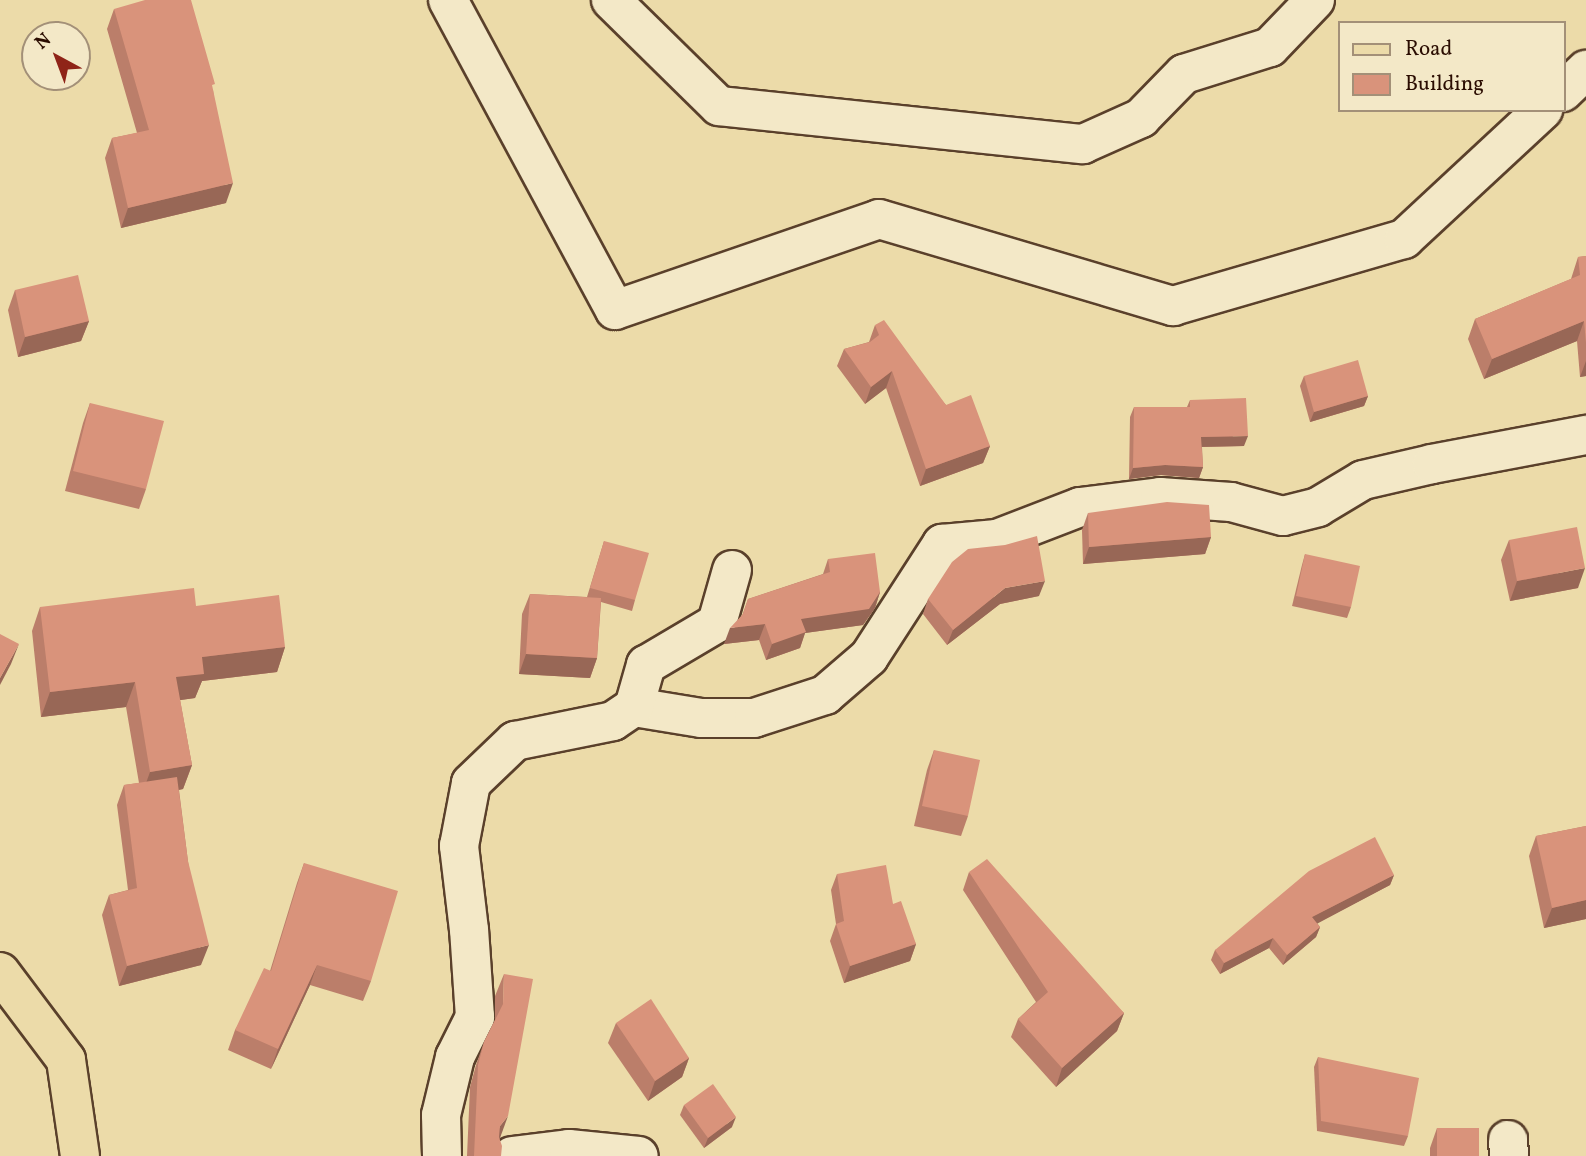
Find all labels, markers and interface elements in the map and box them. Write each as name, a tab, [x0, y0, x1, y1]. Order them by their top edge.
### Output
north arrow	[21, 21, 91, 91]
legend	[1338, 21, 1565, 112]
text: N	[30, 27, 57, 56]
text: Road	[1405, 35, 1452, 64]
text: Building	[1405, 70, 1484, 99]

